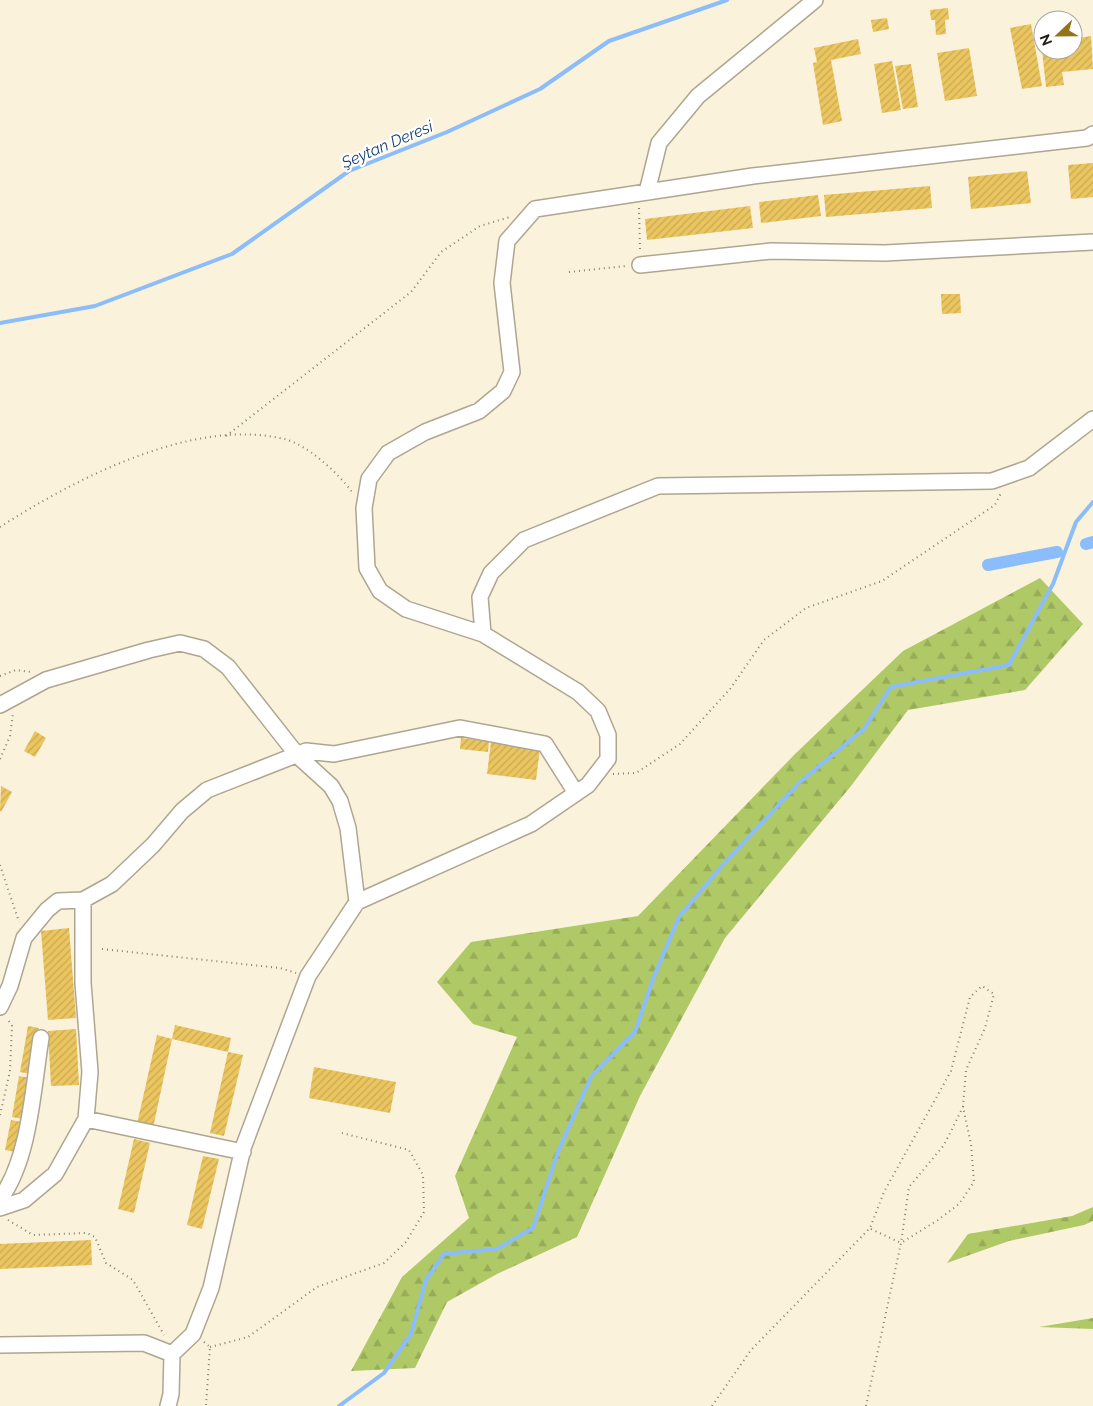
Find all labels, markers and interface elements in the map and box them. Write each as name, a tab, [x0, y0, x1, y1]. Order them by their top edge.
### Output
north arrow	[1033, 10, 1083, 60]
text: N	[1037, 32, 1055, 48]
water label: Şeytan Deresi	[338, 116, 436, 173]

